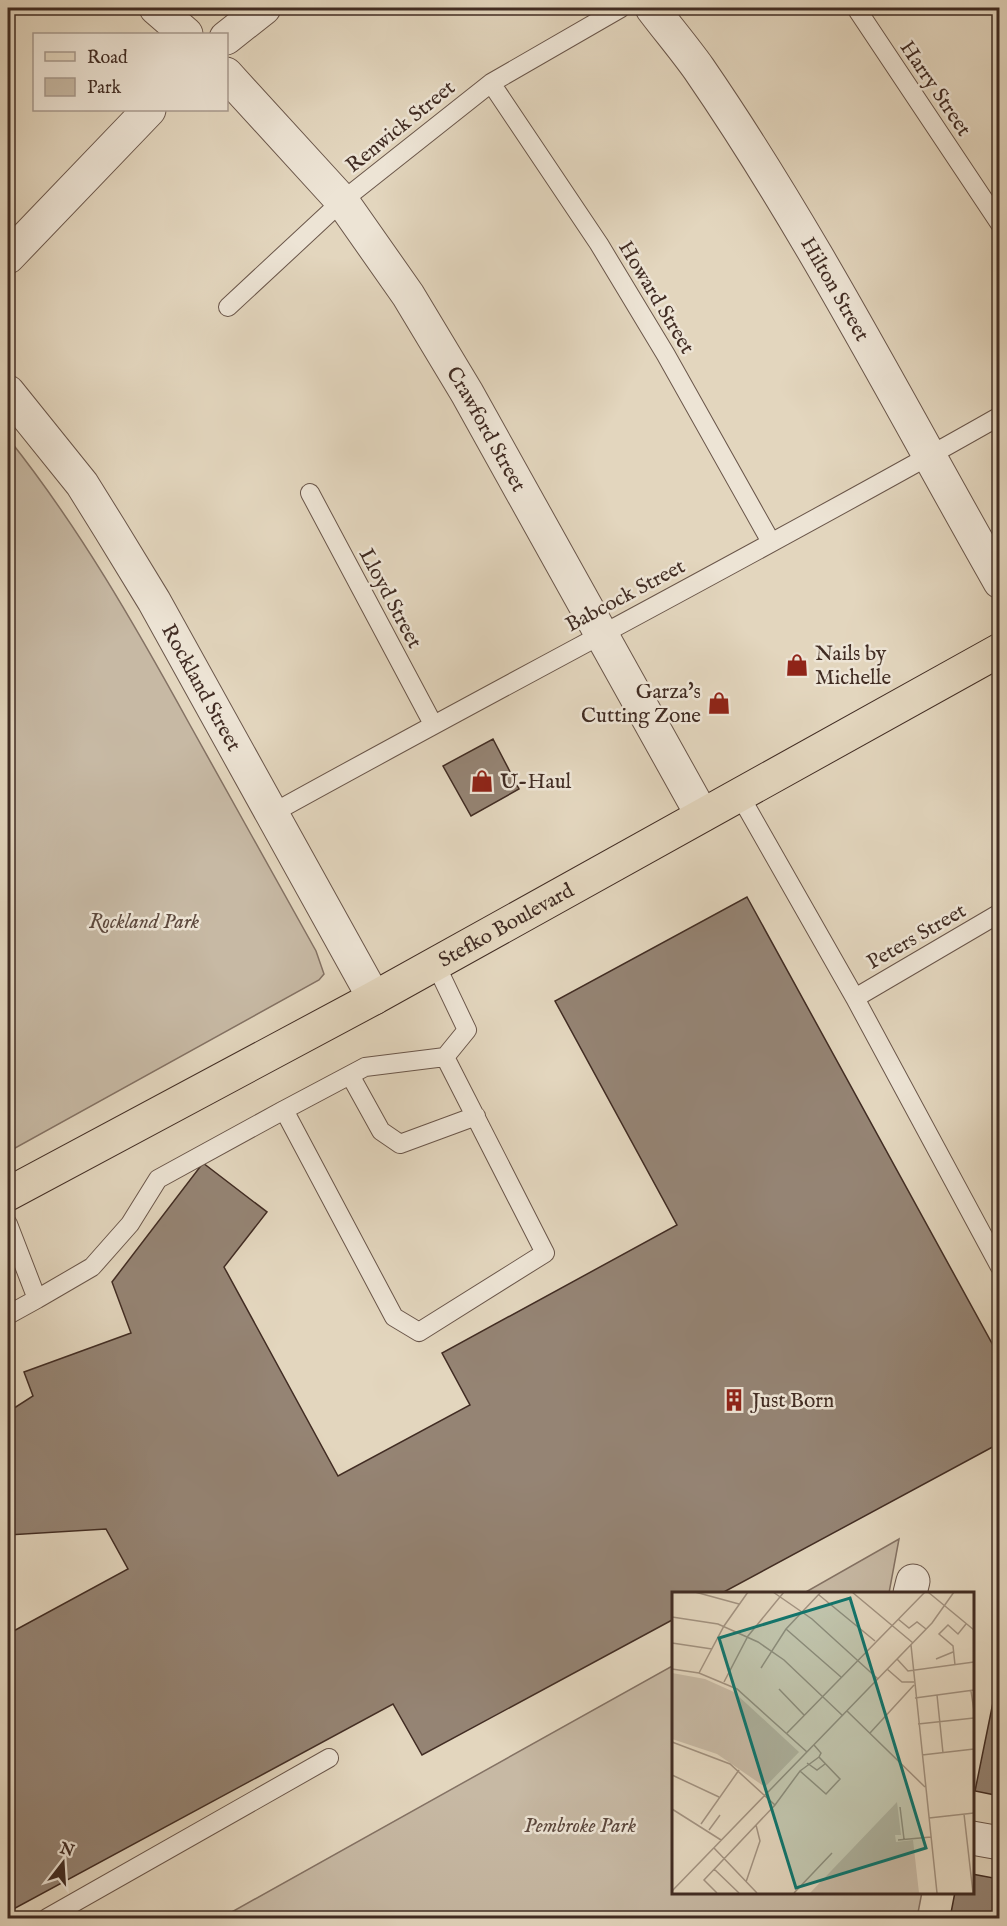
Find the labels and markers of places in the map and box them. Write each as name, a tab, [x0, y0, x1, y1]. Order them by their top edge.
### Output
place label: Nails by Michelle	[815, 641, 891, 692]
shop icon: Nails by Michelle	[784, 652, 810, 678]
place label: Garza's Cutting Zone	[581, 679, 701, 730]
shop icon: Garza's Cutting Zone	[706, 690, 732, 716]
shop icon: U-Haul	[469, 768, 495, 794]
place label: U-Haul	[500, 769, 572, 796]
building icon: Just Born	[721, 1387, 747, 1413]
place label: Just Born	[750, 1388, 834, 1415]

